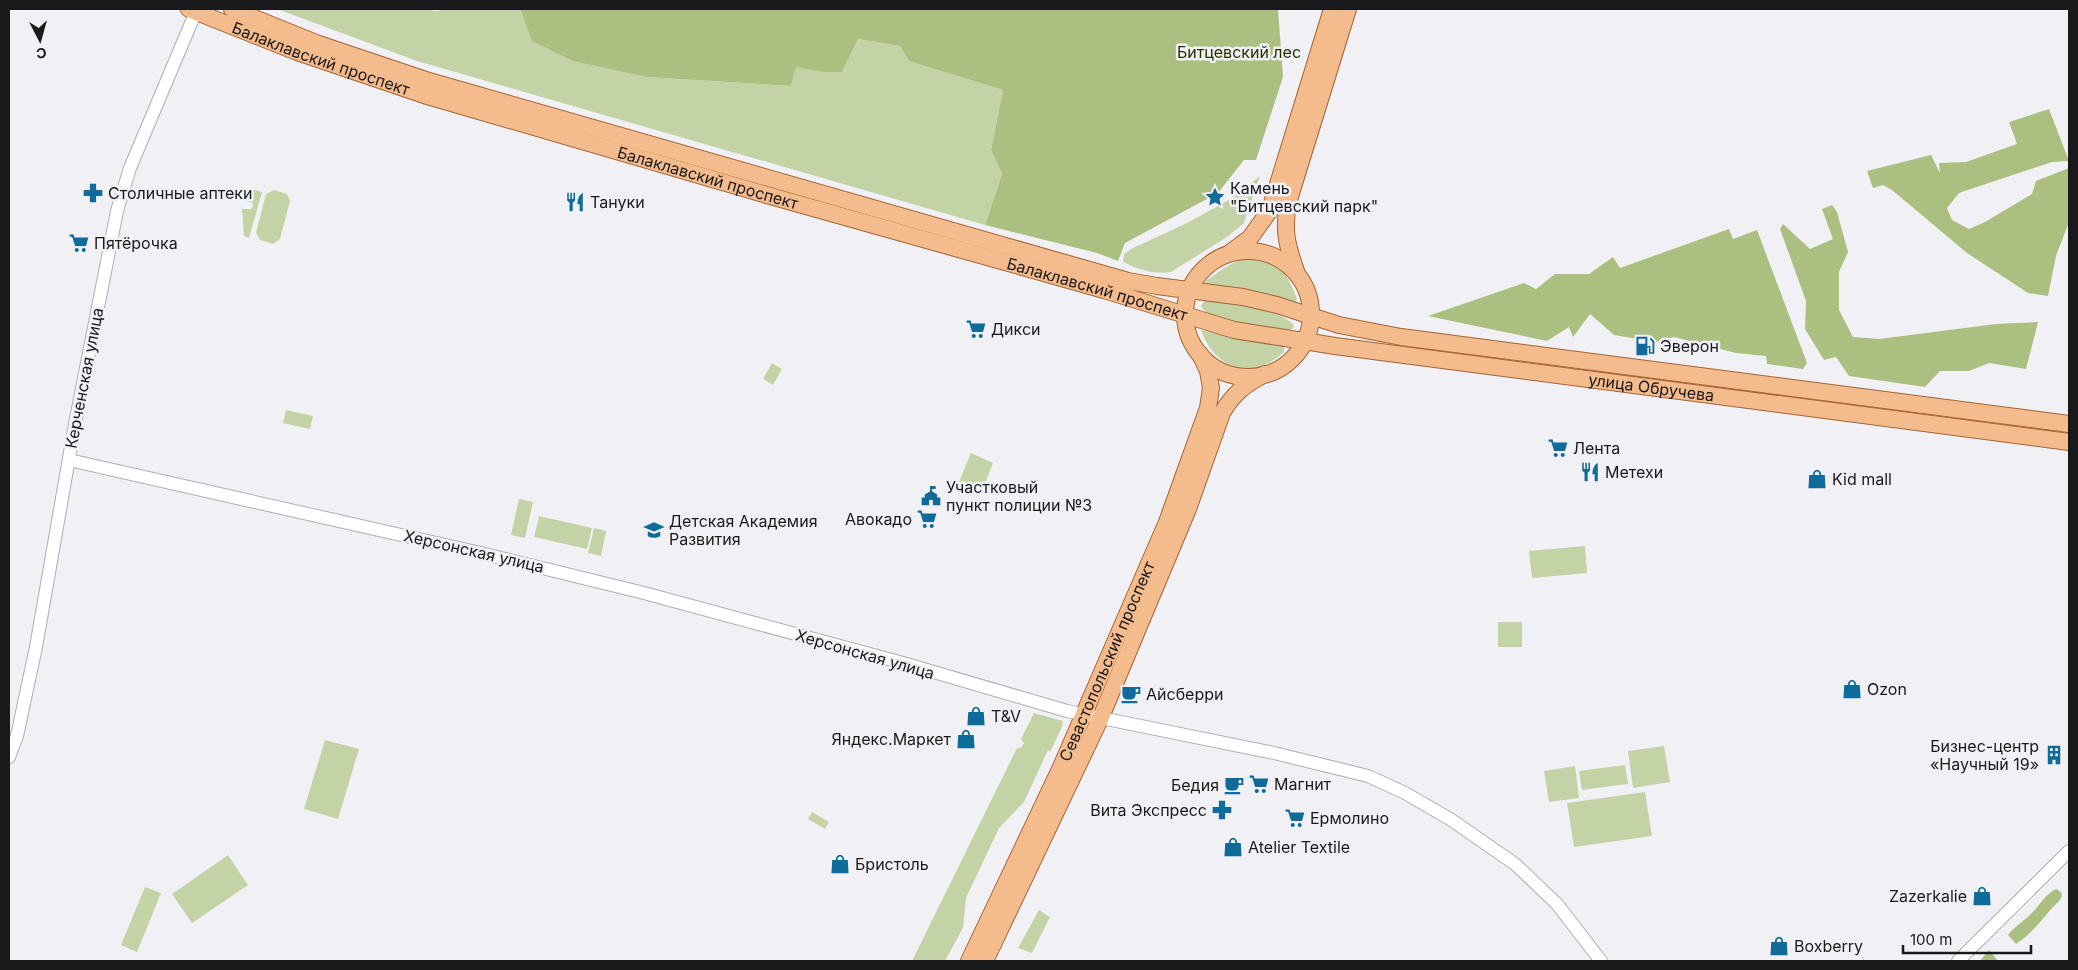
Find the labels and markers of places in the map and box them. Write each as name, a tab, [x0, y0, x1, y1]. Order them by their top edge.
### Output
place label: Камень "Битцевский парк"	[1230, 178, 1378, 216]
pharmacy icon: Столичные аптеки	[82, 182, 104, 204]
place label: Столичные аптеки	[108, 183, 252, 203]
place icon: Камень "Битцевский парк"	[1204, 186, 1226, 208]
restaurant icon: Тануки	[564, 191, 586, 213]
place label: Тануки	[590, 192, 645, 212]
supermarket icon: Пятёрочка	[68, 232, 90, 254]
place label: Пятёрочка	[94, 233, 178, 253]
supermarket icon: Дикси	[965, 318, 987, 340]
place label: Дикси	[991, 319, 1040, 339]
fuel station icon: Эверон	[1634, 335, 1656, 357]
place label: Эверон	[1660, 336, 1719, 356]
supermarket icon: Лента	[1547, 437, 1569, 459]
place label: Лента	[1573, 438, 1620, 458]
restaurant icon: Метехи	[1579, 461, 1601, 483]
place label: Метехи	[1605, 462, 1663, 482]
shop icon: Kid mall	[1806, 468, 1828, 490]
place label: Kid mall	[1832, 469, 1892, 489]
place label: Участковый пункт полиции №3	[946, 477, 1092, 515]
public building icon: Участковый пункт полиции №3	[920, 485, 942, 507]
supermarket icon: Авокадо	[916, 508, 938, 530]
place label: Авокадо	[845, 509, 912, 529]
place label: Детская Академия Развития	[669, 511, 818, 549]
school or university icon: Детская Академия Развития	[643, 519, 665, 541]
shop icon: Ozon	[1841, 678, 1863, 700]
place label: Ozon	[1867, 679, 1907, 699]
cafe icon: Айсберри	[1120, 683, 1142, 705]
place label: Айсберри	[1146, 684, 1224, 704]
shop icon: T&V	[965, 705, 987, 727]
place label: T&V	[991, 706, 1021, 726]
shop icon: Яндекс.Маркет	[955, 728, 977, 750]
place label: Яндекс.Маркет	[831, 729, 952, 749]
place label: Бизнес-центр «Научный 19»	[1930, 736, 2039, 774]
building icon: Бизнес-центр «Научный 19»	[2043, 744, 2065, 766]
supermarket icon: Магнит	[1248, 773, 1270, 795]
cafe icon: Бедия	[1223, 774, 1245, 796]
place label: Магнит	[1274, 774, 1332, 794]
place label: Бедия	[1171, 775, 1219, 795]
pharmacy icon: Вита Экспресс	[1211, 799, 1233, 821]
place label: Вита Экспресс	[1090, 800, 1207, 820]
supermarket icon: Ермолино	[1284, 807, 1306, 829]
place label: Ермолино	[1310, 808, 1389, 828]
shop icon: Atelier Textile	[1222, 836, 1244, 858]
place label: Atelier Textile	[1248, 837, 1350, 857]
shop icon: Бристоль	[829, 853, 851, 875]
place label: Бристоль	[855, 854, 929, 874]
shop icon: Zazerkalie	[1971, 885, 1993, 907]
place label: Zazerkalie	[1889, 886, 1967, 906]
shop icon: Boxberry	[1768, 935, 1790, 957]
place label: Boxberry	[1794, 936, 1863, 956]

